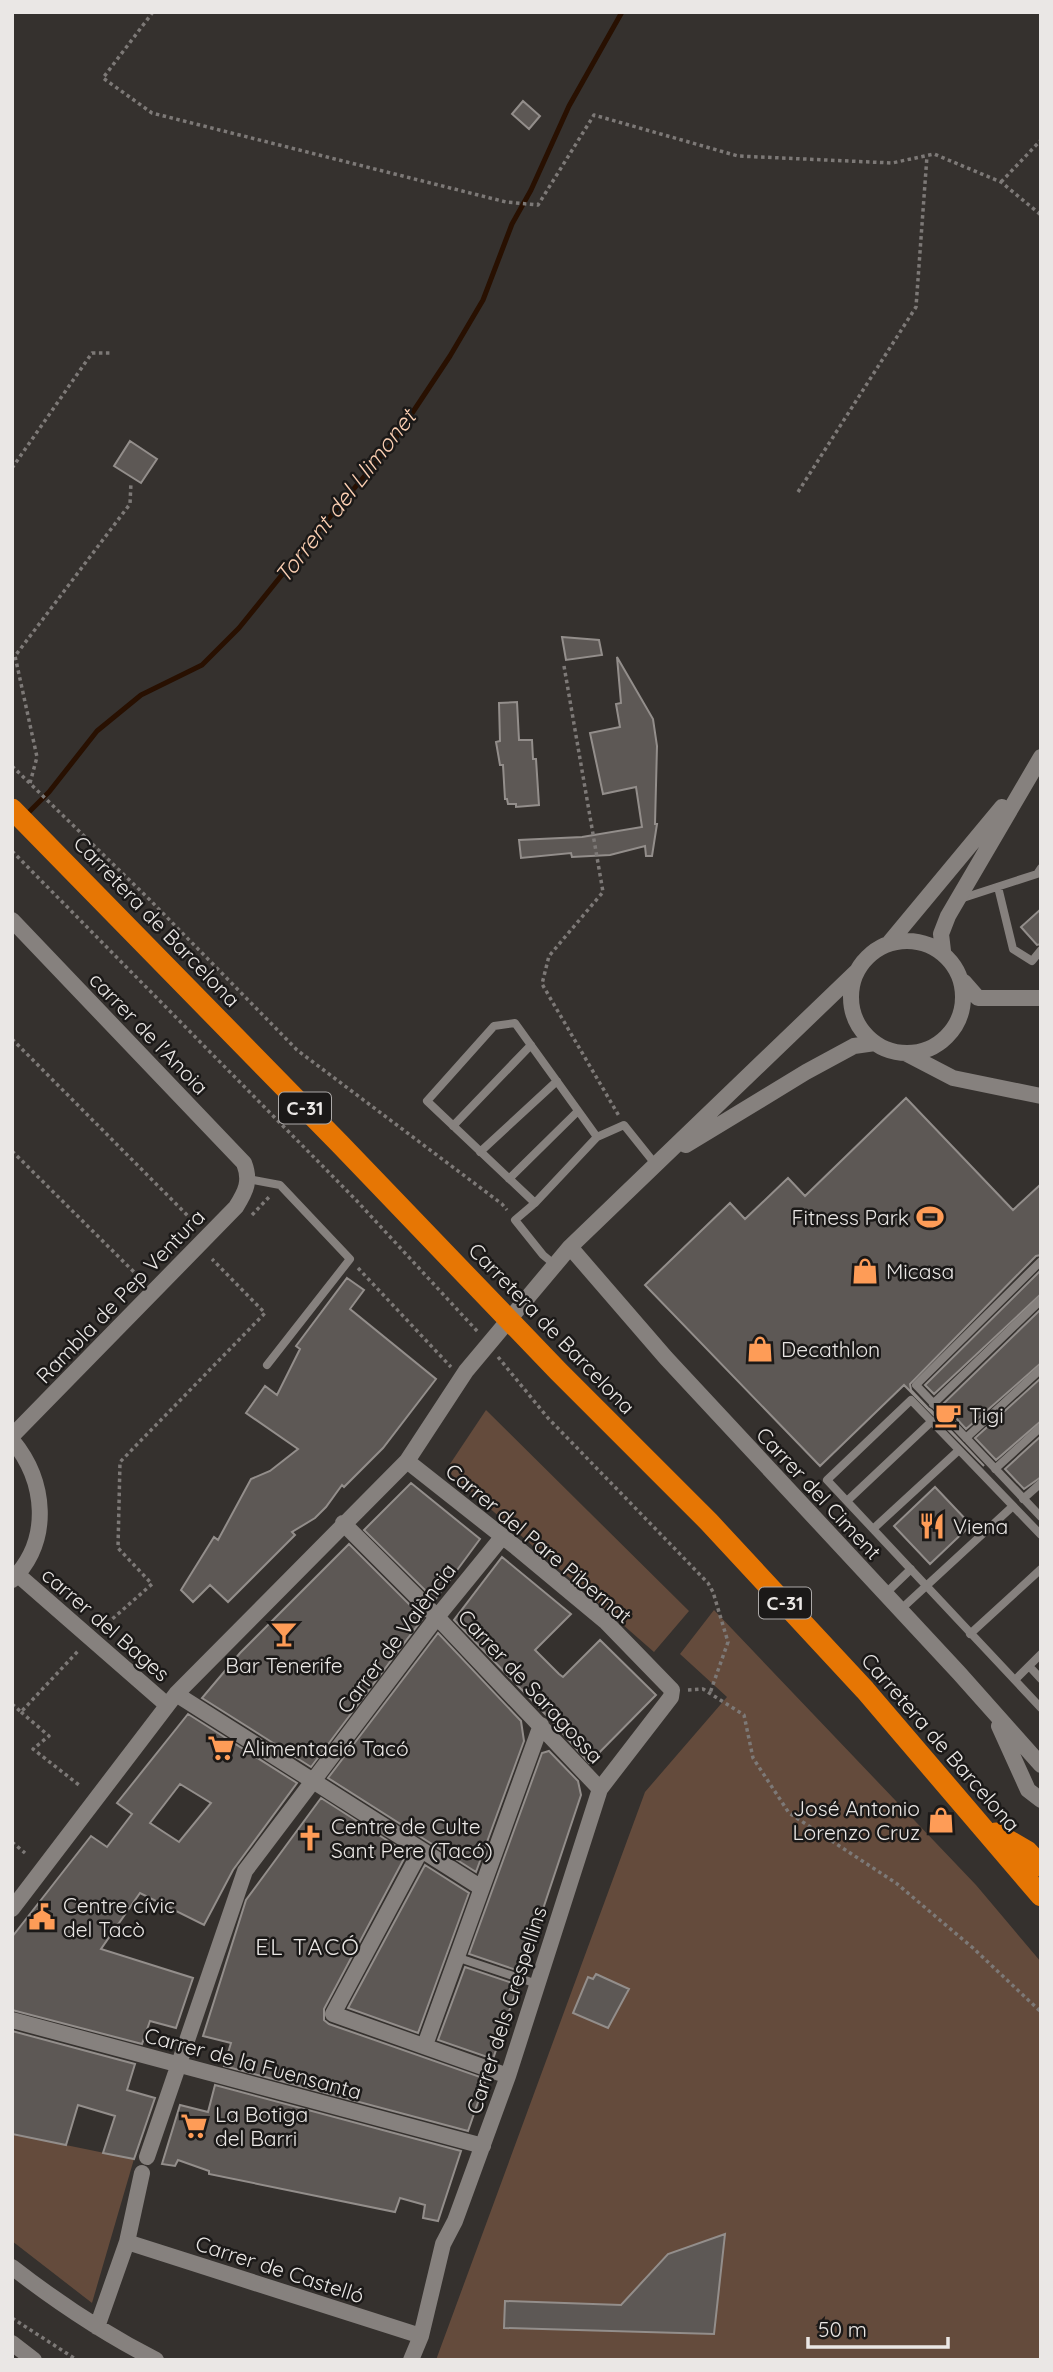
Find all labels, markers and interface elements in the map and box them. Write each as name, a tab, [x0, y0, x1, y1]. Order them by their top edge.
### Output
water label: Torrent del Llimonet	[268, 402, 423, 589]
street label: Carretera de Barcelona	[68, 830, 246, 1012]
street label: carrer de l'Anoia	[84, 966, 214, 1100]
road number: C-31	[279, 1092, 331, 1124]
sports icon: Fitness Park	[915, 1202, 945, 1232]
street label: Rambla de Pep Ventura	[30, 1203, 210, 1389]
place label: Fitness Park	[792, 1204, 909, 1230]
street label: Carretera de Barcelona	[463, 1237, 641, 1419]
shop icon: Micasa	[850, 1256, 880, 1286]
place label: Micasa	[886, 1258, 954, 1284]
shop icon: Decathlon	[745, 1334, 775, 1364]
place label: Decathlon	[781, 1336, 880, 1362]
cafe icon: Tigi	[933, 1400, 963, 1430]
place label: Tigi	[969, 1402, 1004, 1428]
street label: Carrer del Ciment	[751, 1421, 887, 1565]
street label: Carrer del Pare Pibernat	[441, 1458, 637, 1628]
restaurant icon: Viena	[917, 1511, 947, 1541]
place label: Viena	[953, 1513, 1008, 1539]
street label: Carrer de València	[331, 1558, 461, 1718]
street label: carrer del Bages	[37, 1561, 175, 1687]
road number: C-31	[759, 1588, 811, 1618]
street label: Carrer de Saragossa	[453, 1604, 609, 1768]
bar icon: Bar Tenerife	[269, 1619, 299, 1649]
street label: Carretera de Barcelona	[856, 1647, 1026, 1837]
place label: Bar Tenerife	[225, 1652, 343, 1678]
supermarket icon: Alimentació Tacó	[206, 1733, 236, 1763]
place label: Alimentació Tacó	[242, 1735, 409, 1761]
place label: José Antonio Lorenzo Cruz	[792, 1795, 920, 1845]
shop icon: José Antonio Lorenzo Cruz	[926, 1805, 956, 1835]
place label: Centre de Culte Sant Pere (Tacó)	[331, 1813, 493, 1863]
church icon: Centre de Culte Sant Pere (Tacó)	[295, 1823, 325, 1853]
place label: Centre cívic del Tacò	[63, 1892, 175, 1942]
public building icon: Centre cívic del Tacò	[27, 1902, 57, 1932]
street label: Carrer dels Crespellins	[460, 1903, 552, 2117]
district label: EL TACÓ	[255, 1932, 361, 1961]
street label: Carrer de la Fuensanta	[142, 2021, 364, 2105]
place label: La Botiga del Barri	[215, 2101, 308, 2151]
supermarket icon: La Botiga del Barri	[179, 2111, 209, 2141]
street label: Carrer de Castelló	[192, 2229, 368, 2309]
scale bar	[808, 2306, 948, 2350]
text: 50 m	[818, 2316, 867, 2342]

